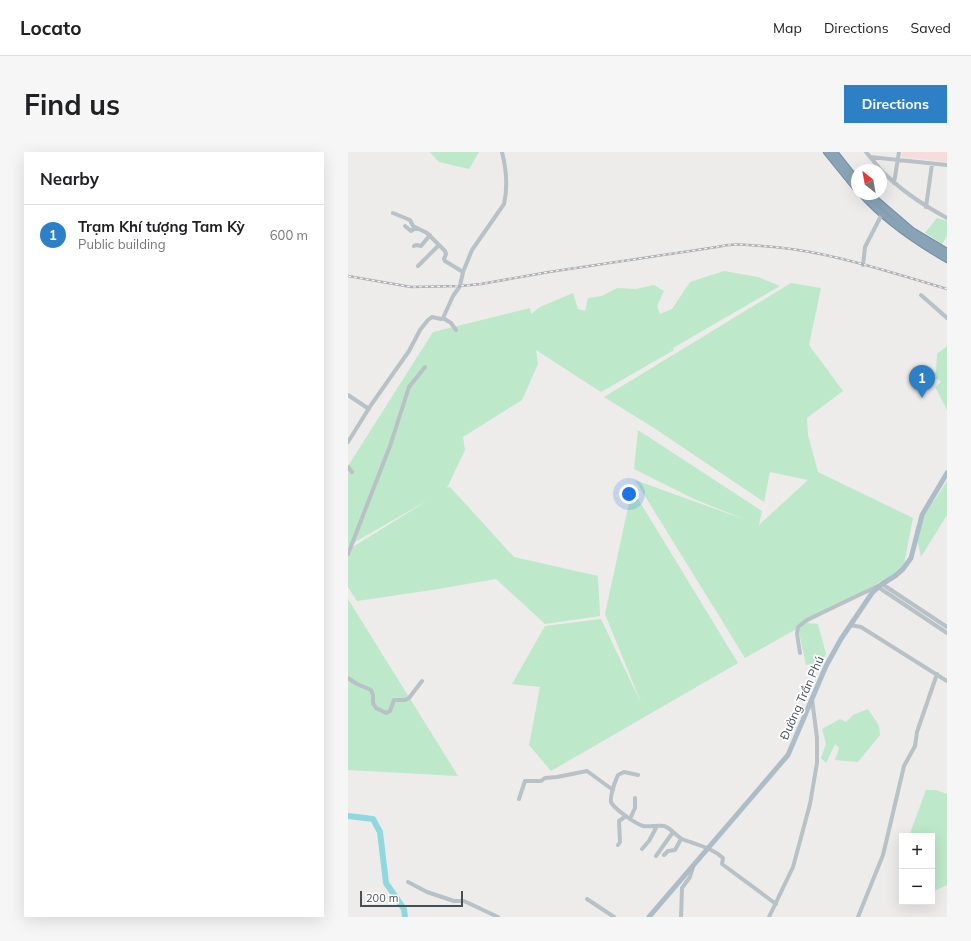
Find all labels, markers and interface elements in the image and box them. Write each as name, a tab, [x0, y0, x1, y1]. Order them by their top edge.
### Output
text: Locato	[20, 16, 81, 40]
text: Map	[773, 19, 802, 37]
text: Directions	[824, 19, 889, 37]
text: Saved	[911, 19, 951, 37]
button: Directions	[844, 85, 947, 123]
text: Find us	[24, 87, 120, 122]
north arrow	[851, 164, 887, 200]
text: Nearby	[40, 168, 99, 189]
text: Trạm Khí tượng Tam Kỳ	[78, 217, 245, 236]
text: 1	[49, 227, 57, 243]
text: 600 m	[270, 227, 308, 243]
text: Public building	[78, 236, 166, 252]
pin: 1	[909, 365, 935, 398]
your location	[619, 484, 639, 504]
street label: Đường Trần Phú	[776, 654, 827, 742]
map controls	[899, 833, 935, 905]
button: +	[899, 833, 935, 869]
button: −	[899, 869, 935, 905]
scale bar	[360, 889, 463, 908]
text: 200 m	[366, 891, 398, 905]

